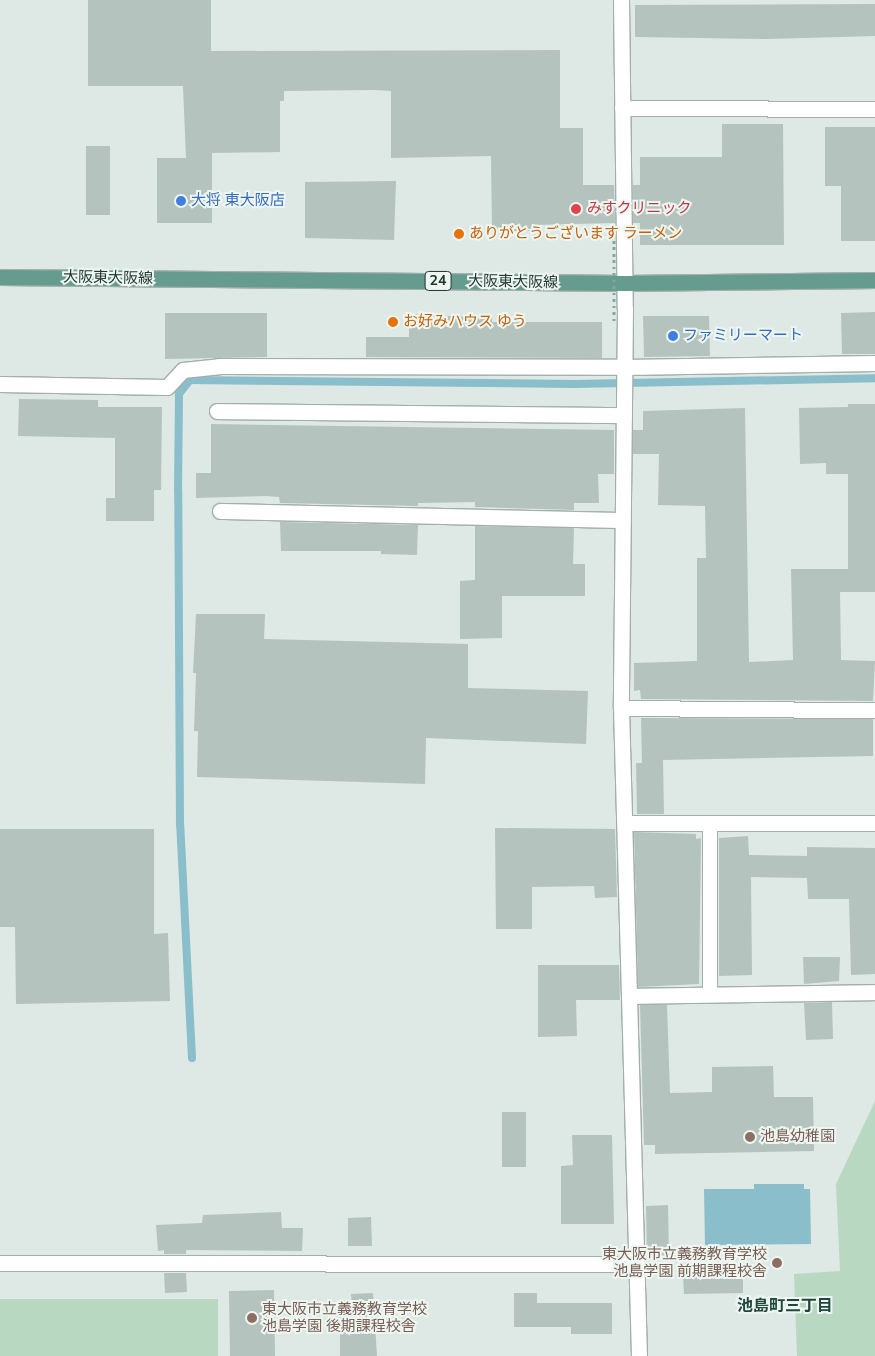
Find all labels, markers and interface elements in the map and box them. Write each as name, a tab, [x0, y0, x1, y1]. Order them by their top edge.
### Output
place label: 大将 東大阪店	[191, 192, 285, 210]
marker: 大将 東大阪店	[175, 195, 187, 207]
place label: みすクリニック	[587, 200, 692, 218]
marker: みすクリニック	[569, 202, 583, 216]
place label: ありがとうございます ラーメン	[469, 225, 683, 243]
marker: ありがとうございます ラーメン	[453, 228, 465, 240]
street label: 大阪東大阪線	[63, 268, 153, 288]
road number: 24	[424, 270, 452, 292]
street label: 大阪東大阪線	[468, 272, 558, 292]
place label: お好みハウス ゆう	[403, 313, 527, 331]
marker: お好みハウス ゆう	[387, 316, 399, 328]
place label: ファミリーマート	[683, 327, 803, 345]
marker: ファミリーマート	[667, 330, 679, 342]
place label: 池島幼稚園	[760, 1128, 835, 1146]
marker: 池島幼稚園	[744, 1131, 756, 1143]
place label: 東大阪市立義務教育学校 池島学園 前期課程校舎	[602, 1245, 767, 1280]
marker: 東大阪市立義務教育学校 池島学園 前期課程校舎	[771, 1257, 783, 1269]
district label: 池島町三丁目	[737, 1296, 833, 1316]
place label: 東大阪市立義務教育学校 池島学園 後期課程校舎	[262, 1300, 427, 1335]
marker: 東大阪市立義務教育学校 池島学園 後期課程校舎	[246, 1312, 258, 1324]

